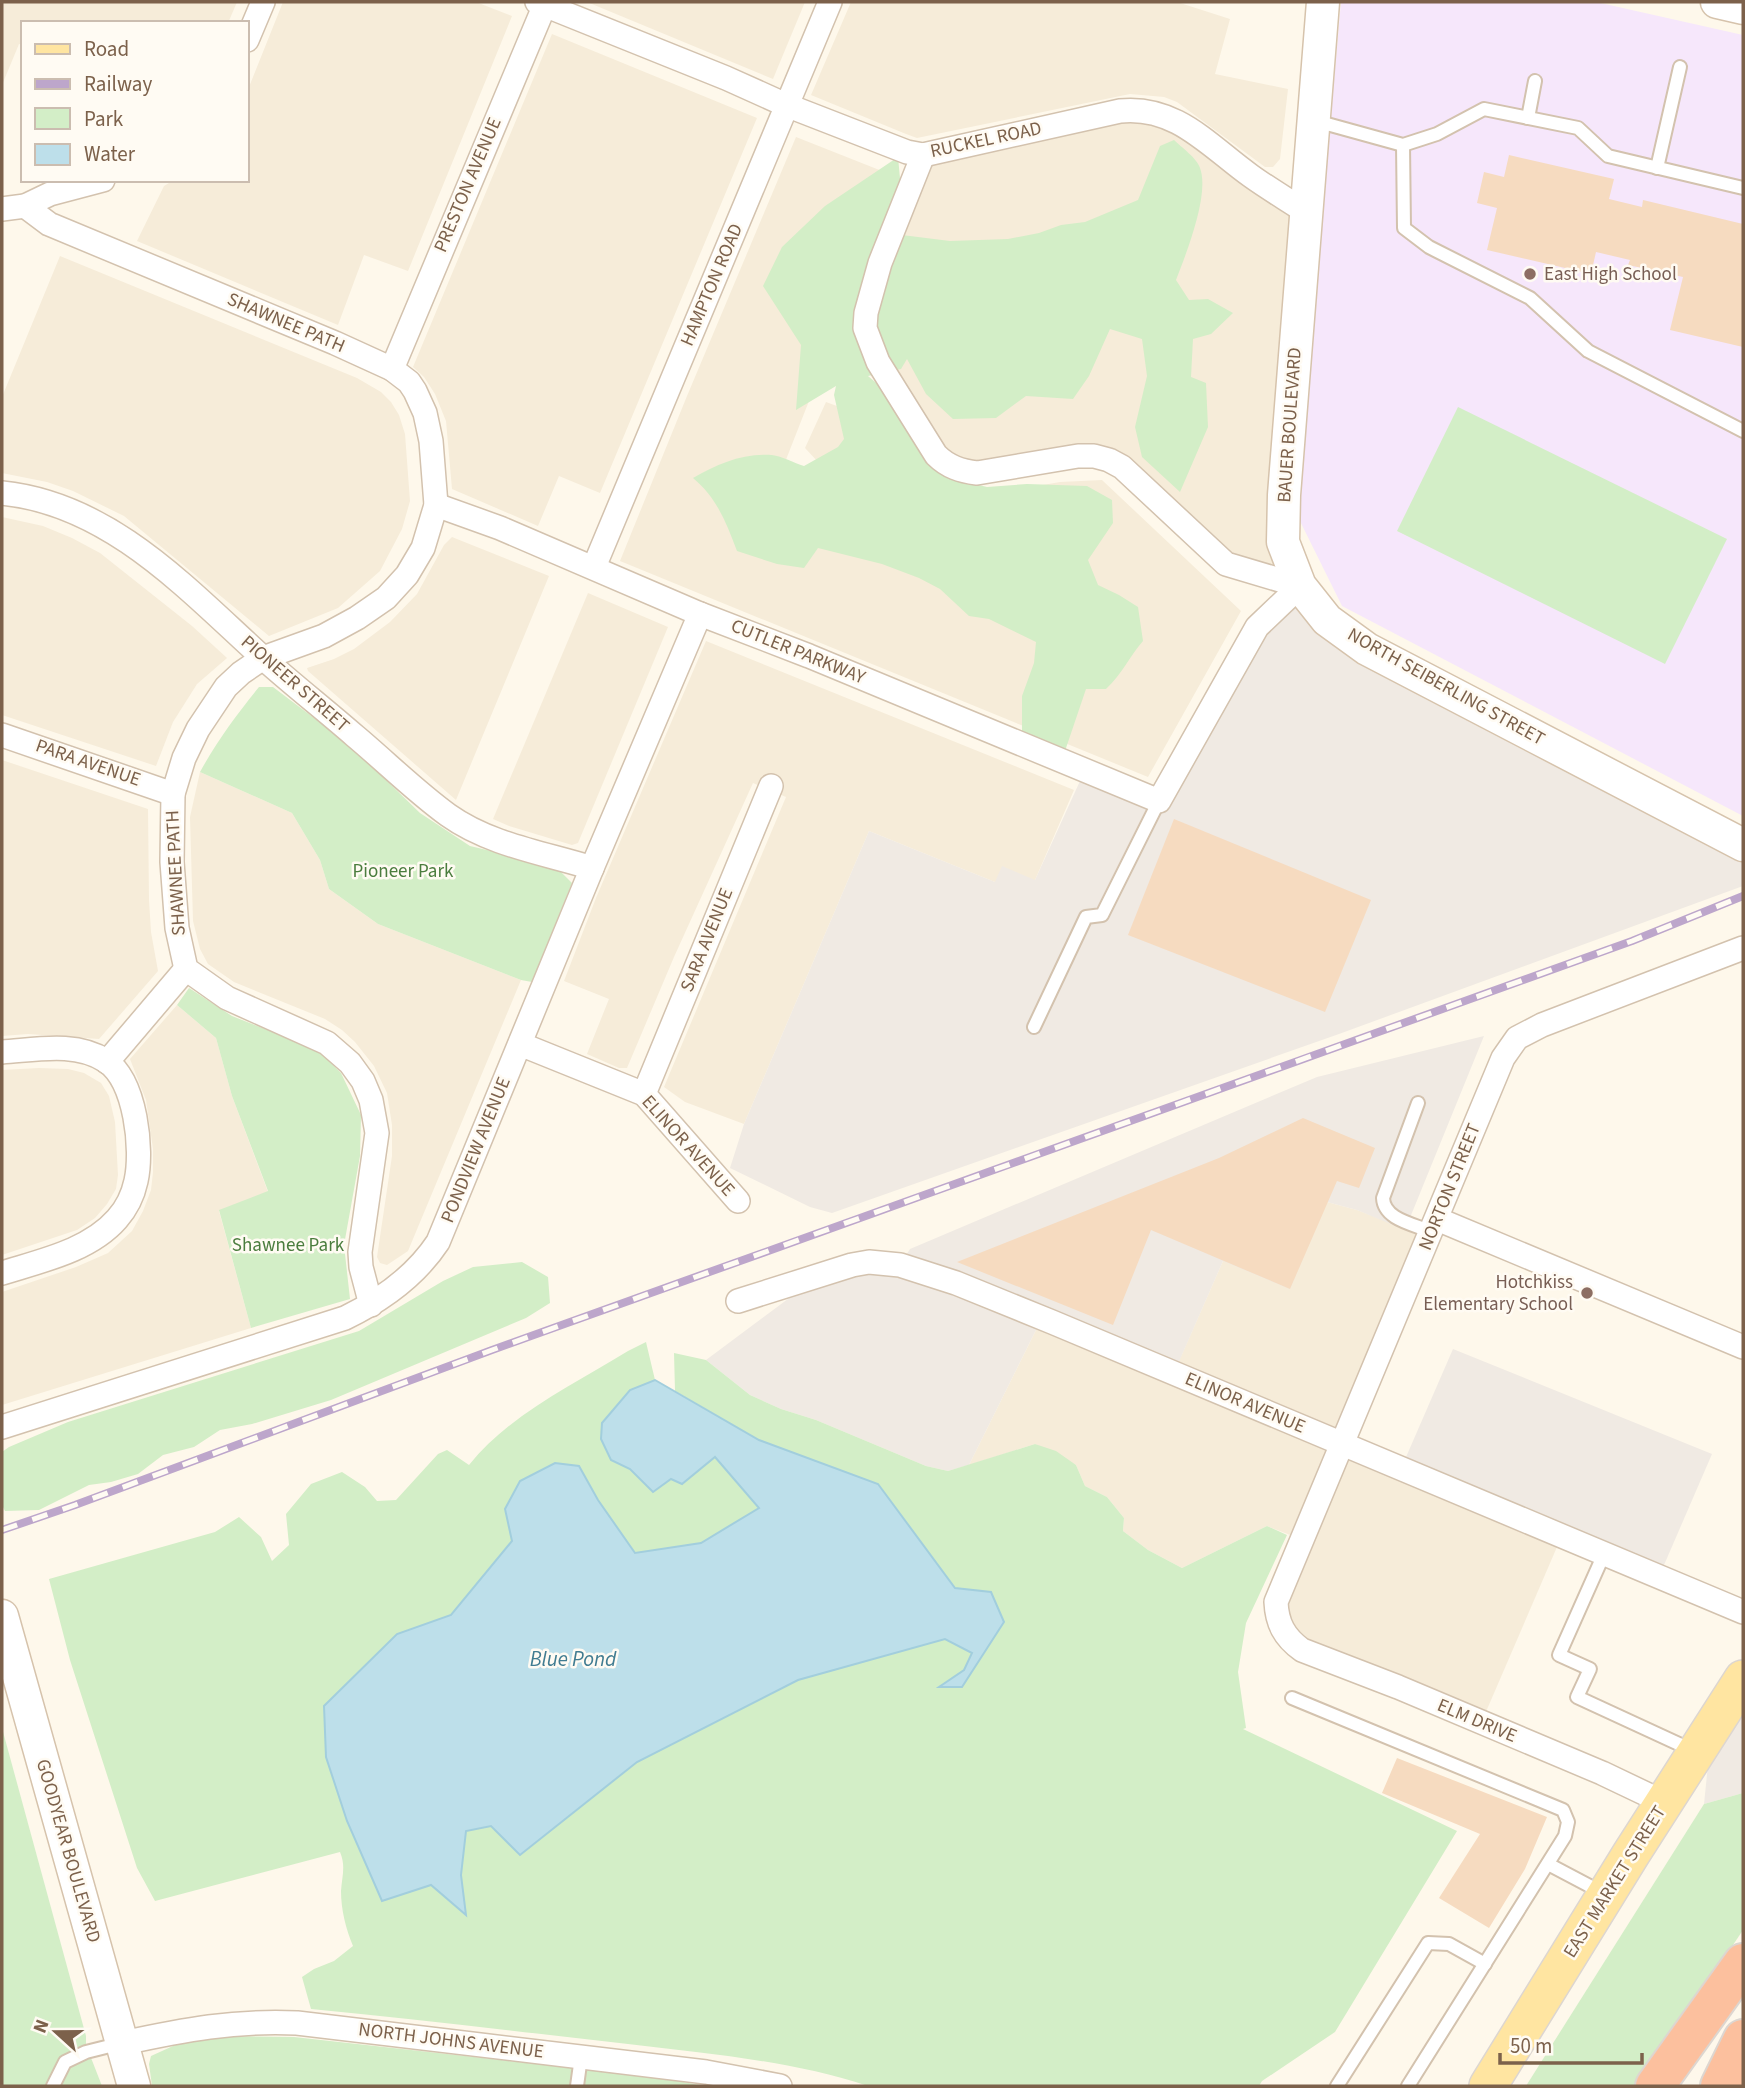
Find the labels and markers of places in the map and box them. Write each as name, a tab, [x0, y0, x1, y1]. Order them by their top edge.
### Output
place label: East High School	[1544, 261, 1677, 288]
marker: East High School	[1522, 266, 1538, 282]
place label: Hotchkiss Elementary School	[1423, 1269, 1573, 1318]
marker: Hotchkiss Elementary School	[1579, 1285, 1595, 1301]

